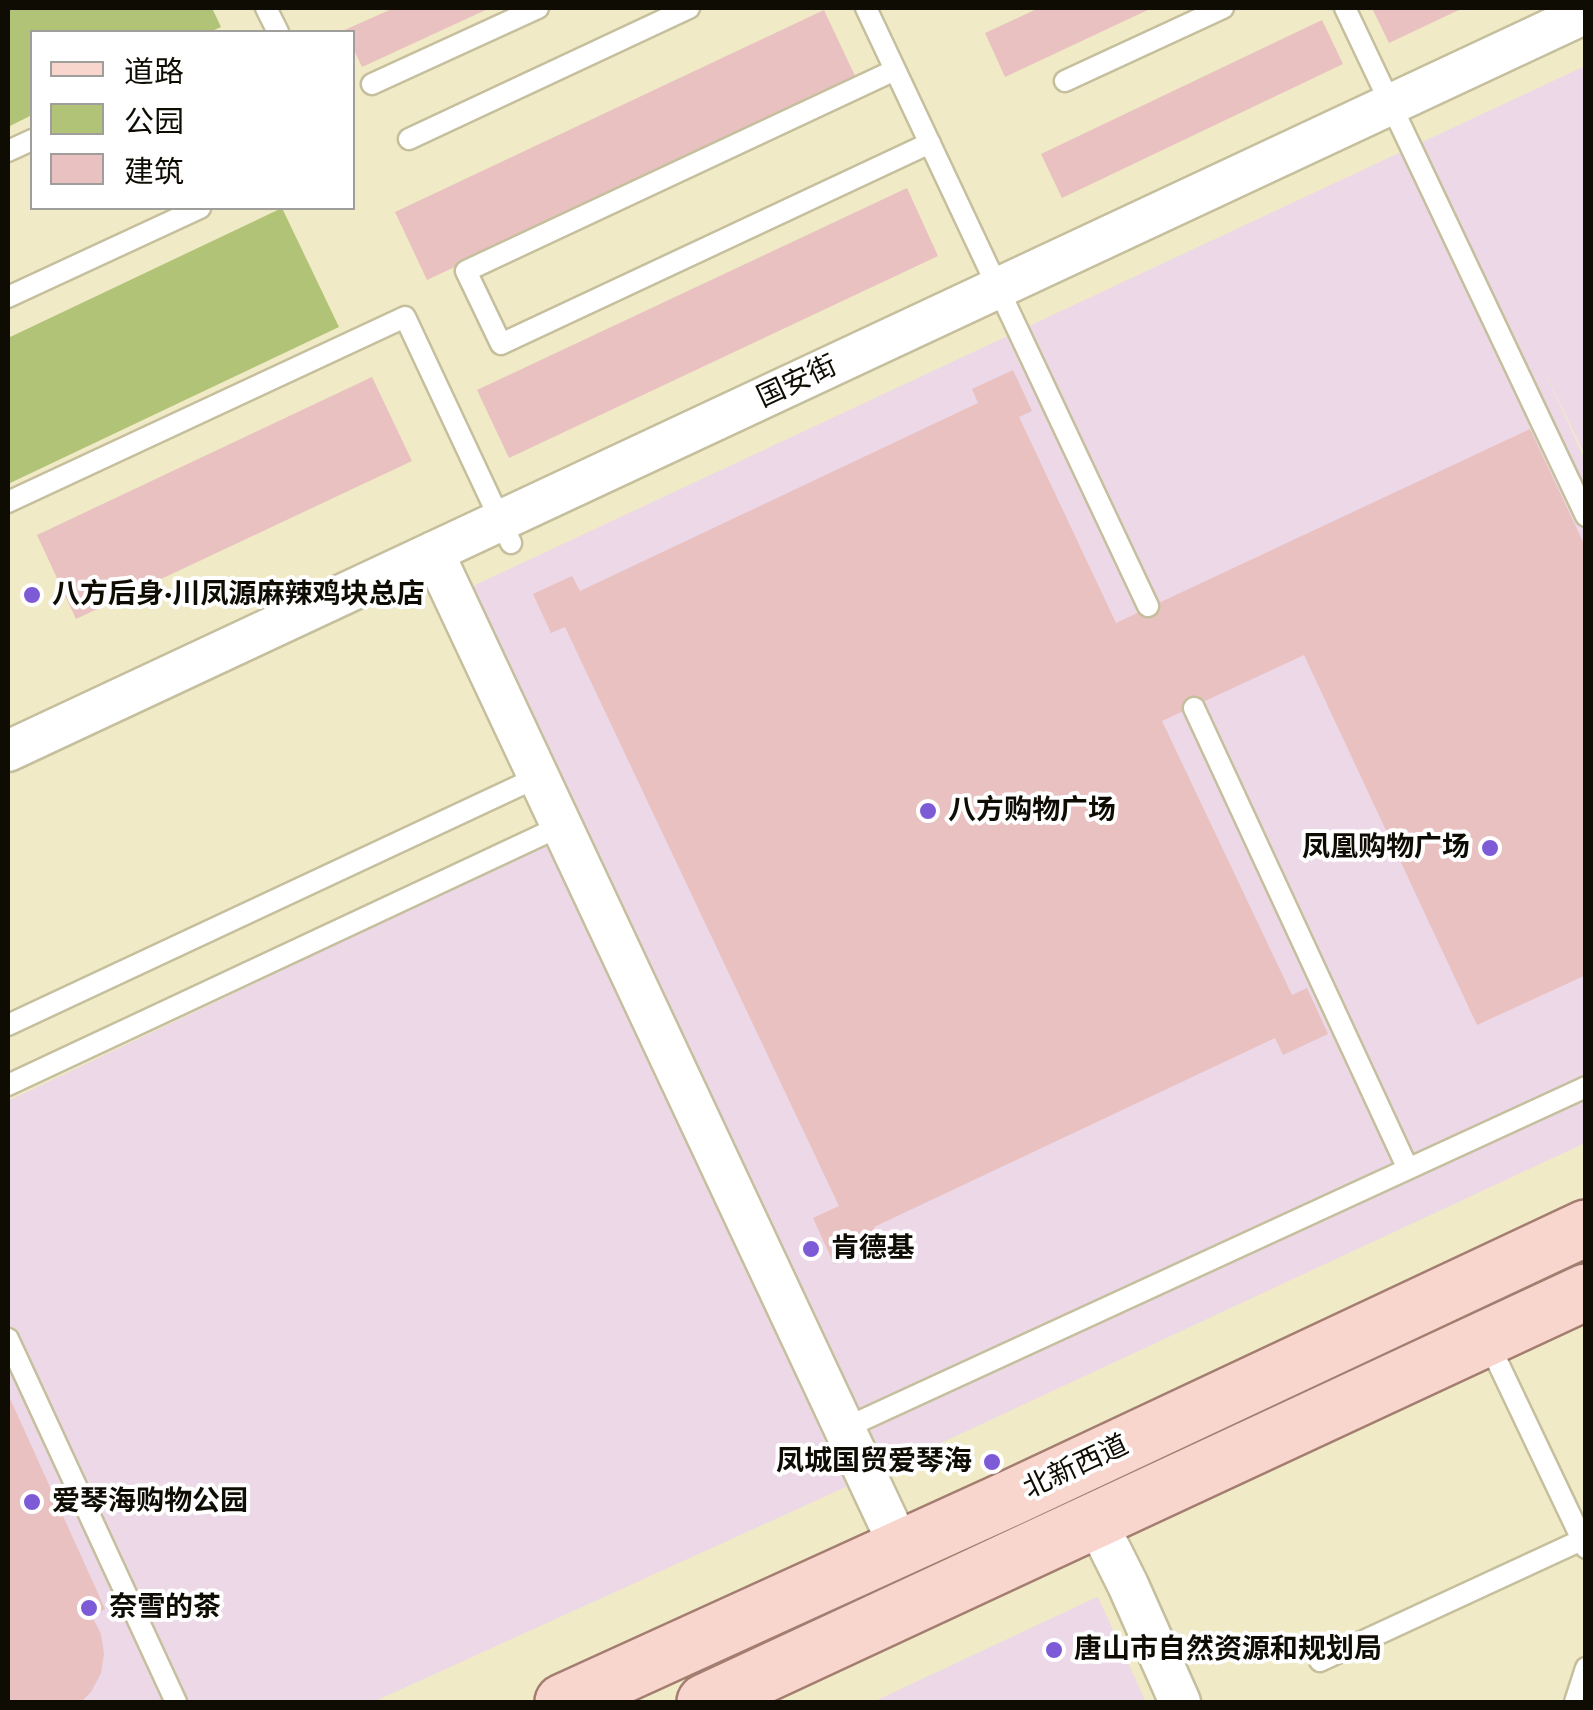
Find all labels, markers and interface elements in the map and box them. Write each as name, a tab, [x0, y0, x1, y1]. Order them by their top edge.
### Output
legend	[30, 30, 355, 210]
text: 道路	[124, 53, 184, 90]
text: 公园	[124, 103, 184, 140]
text: 建筑	[124, 153, 184, 190]
street label: 国安街	[752, 349, 842, 415]
place label: 八方后身·川凤源麻辣鸡块总店	[52, 578, 424, 612]
marker: 八方后身·川凤源麻辣鸡块总店	[21, 584, 43, 606]
place label: 八方购物广场	[948, 794, 1116, 828]
marker: 八方购物广场	[917, 800, 939, 822]
place label: 凤凰购物广场	[1302, 831, 1470, 865]
marker: 凤凰购物广场	[1479, 837, 1501, 859]
place label: 肯德基	[831, 1232, 915, 1266]
marker: 肯德基	[800, 1238, 822, 1260]
street label: 北新西道	[1018, 1428, 1134, 1506]
place label: 凤城国贸爱琴海	[776, 1445, 972, 1479]
marker: 凤城国贸爱琴海	[981, 1451, 1003, 1473]
place label: 爱琴海购物公园	[52, 1485, 248, 1519]
marker: 爱琴海购物公园	[21, 1491, 43, 1513]
place label: 奈雪的茶	[109, 1591, 221, 1625]
marker: 奈雪的茶	[78, 1597, 100, 1619]
place label: 唐山市自然资源和规划局	[1074, 1633, 1382, 1667]
marker: 唐山市自然资源和规划局	[1043, 1639, 1065, 1661]

